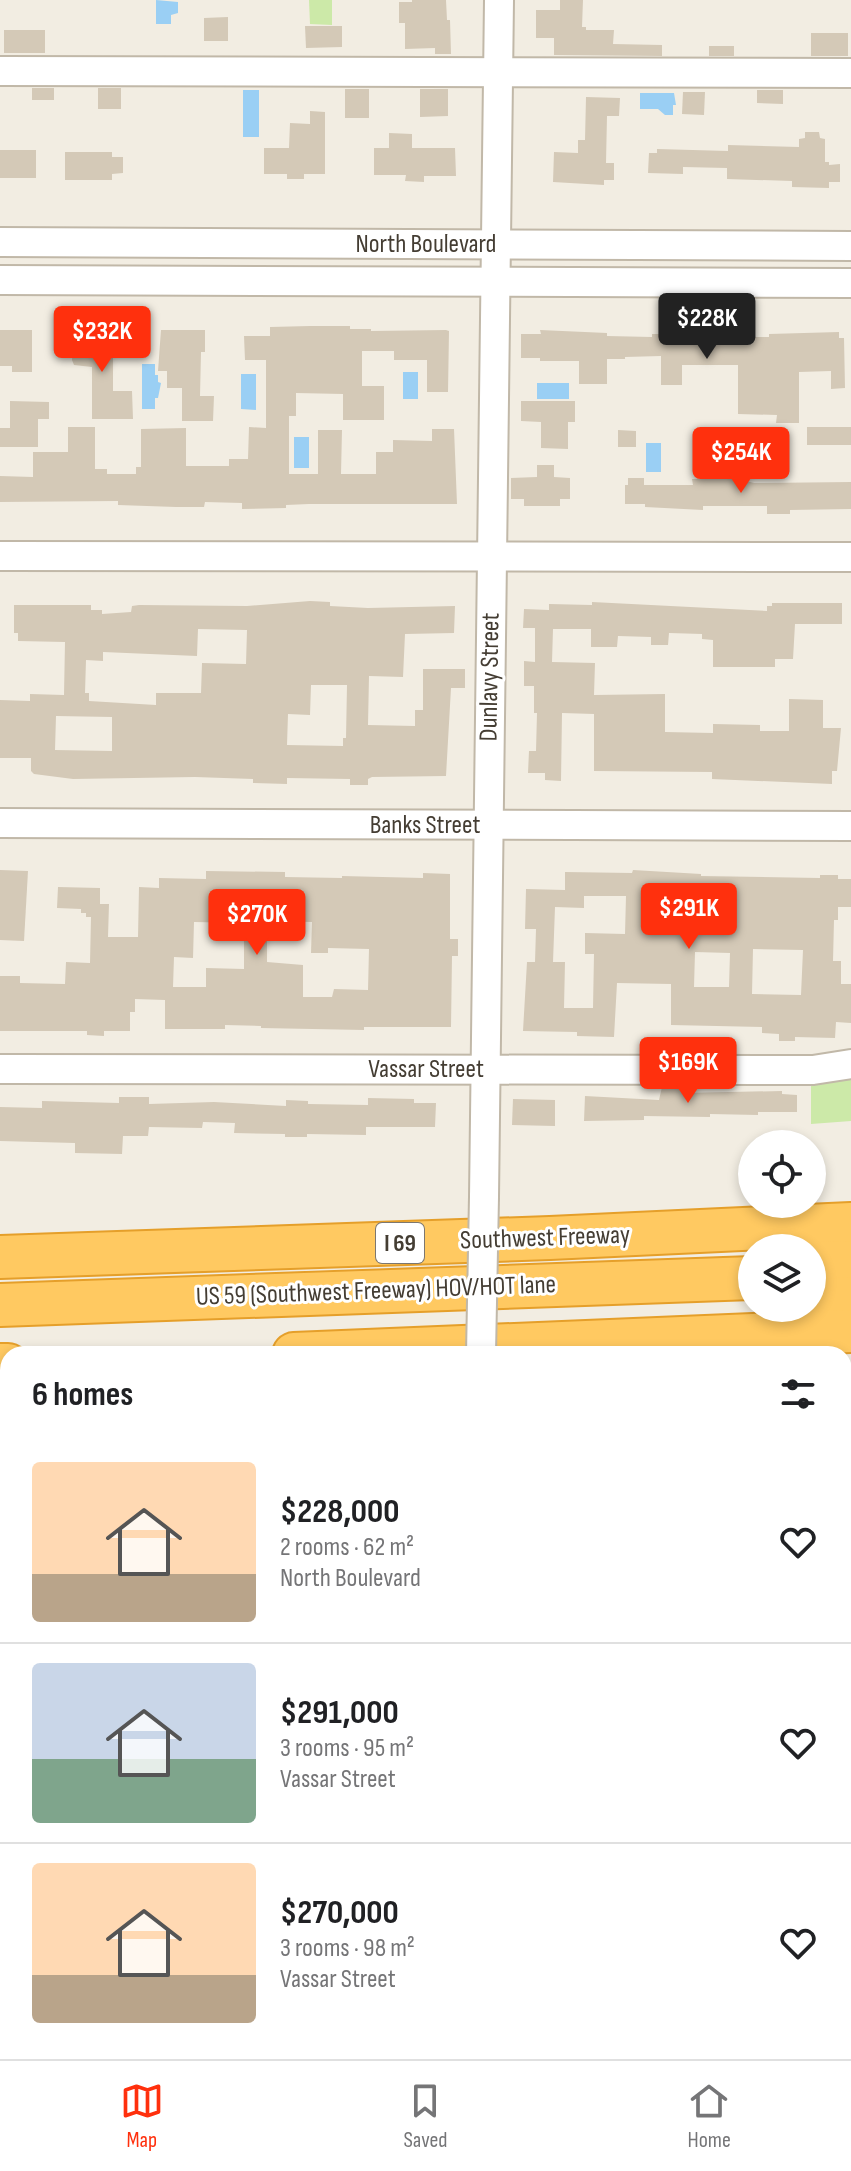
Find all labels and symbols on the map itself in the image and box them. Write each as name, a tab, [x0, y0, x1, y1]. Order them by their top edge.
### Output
street label: North Boulevard	[356, 229, 496, 260]
pin: $228K	[651, 293, 763, 361]
pin: $232K	[46, 306, 158, 374]
pin: $254K	[685, 427, 797, 495]
street label: Dunlavy Street	[473, 612, 507, 742]
street label: Banks Street	[370, 810, 480, 841]
pin: $291K	[633, 883, 745, 951]
pin: $270K	[201, 889, 313, 957]
pin: $169K	[632, 1037, 744, 1105]
street label: Vassar Street	[368, 1054, 484, 1085]
street label: Southwest Freeway	[460, 1220, 630, 1256]
road number: I 69	[376, 1223, 424, 1263]
street label: US 59 (Southwest Freeway) HOV/HOT lane	[195, 1269, 557, 1313]

